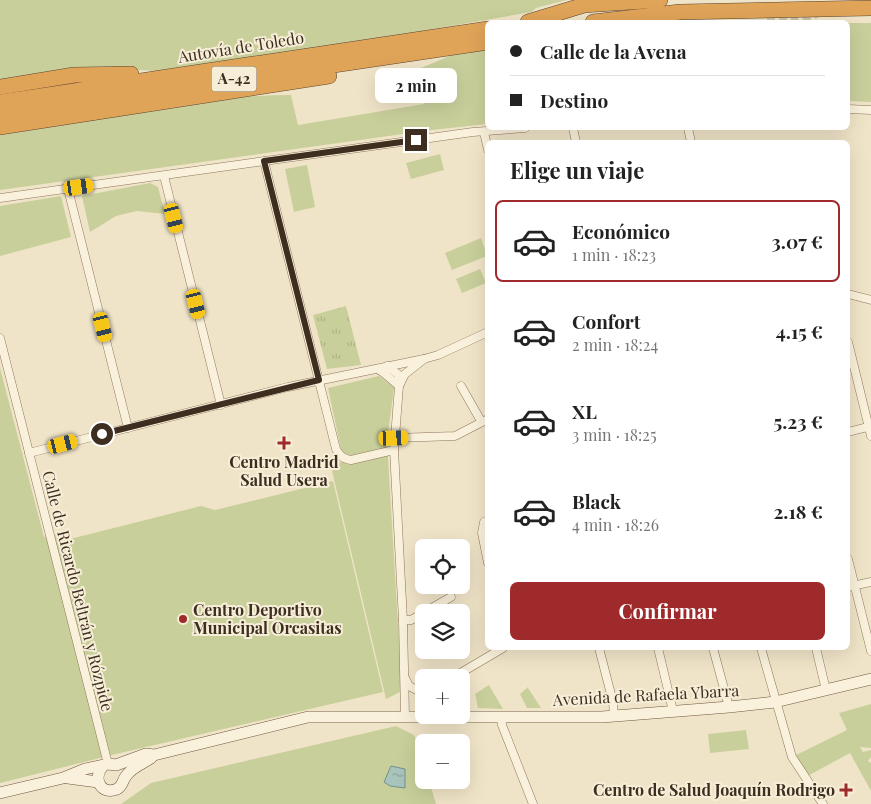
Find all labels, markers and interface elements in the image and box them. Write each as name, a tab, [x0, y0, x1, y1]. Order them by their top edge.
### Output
street label: Autovía de Toledo	[176, 26, 305, 67]
text: Calle de la Avena	[540, 38, 686, 64]
road number: A-42	[212, 66, 256, 92]
callout: 2 min	[375, 68, 457, 102]
text: 2 min	[395, 75, 437, 96]
text: Destino	[540, 87, 608, 113]
route end	[405, 129, 427, 151]
text: Elige un viaje	[510, 155, 644, 185]
car	[63, 177, 94, 197]
car	[163, 202, 184, 234]
text: Económico	[572, 218, 670, 244]
icon: car	[512, 219, 557, 264]
text: 3.07 €	[772, 228, 823, 254]
text: 1 min · 18:23	[572, 244, 656, 265]
car	[185, 288, 206, 320]
text: Confort	[572, 308, 640, 334]
icon: car	[512, 309, 557, 354]
car	[92, 311, 113, 343]
text: 4.15 €	[776, 318, 823, 344]
text: 2 min · 18:24	[572, 334, 658, 355]
text: XL	[572, 398, 597, 424]
icon: car	[512, 399, 557, 444]
text: 5.23 €	[773, 408, 823, 434]
route start	[91, 423, 113, 445]
text: 3 min · 18:25	[572, 424, 657, 445]
car	[378, 430, 409, 446]
car	[46, 433, 79, 455]
marker: Centro Madrid Salud Usera	[277, 436, 291, 450]
place label: Centro Madrid Salud Usera	[229, 451, 339, 490]
street label: Calle de Ricardo Beltrán y Rózpide	[38, 468, 119, 713]
text: Black	[572, 488, 621, 514]
icon: car	[512, 489, 557, 534]
text: 2.18 €	[773, 498, 823, 524]
text: 4 min · 18:26	[572, 514, 659, 535]
map controls	[415, 539, 470, 789]
button: locate	[415, 539, 470, 594]
button: Confirmar	[510, 582, 825, 640]
place label: Centro Deportivo Municipal Orcasitas	[193, 599, 342, 638]
button: layers	[415, 604, 470, 659]
marker: Centro Deportivo Municipal Orcasitas	[177, 613, 189, 625]
button: +	[415, 669, 470, 724]
street label: Avenida de Rafaela Ybarra	[551, 679, 740, 710]
button: −	[415, 734, 470, 789]
place label: Centro de Salud Joaquín Rodrigo	[593, 779, 835, 800]
marker: Centro de Salud Joaquín Rodrigo	[839, 783, 853, 797]

